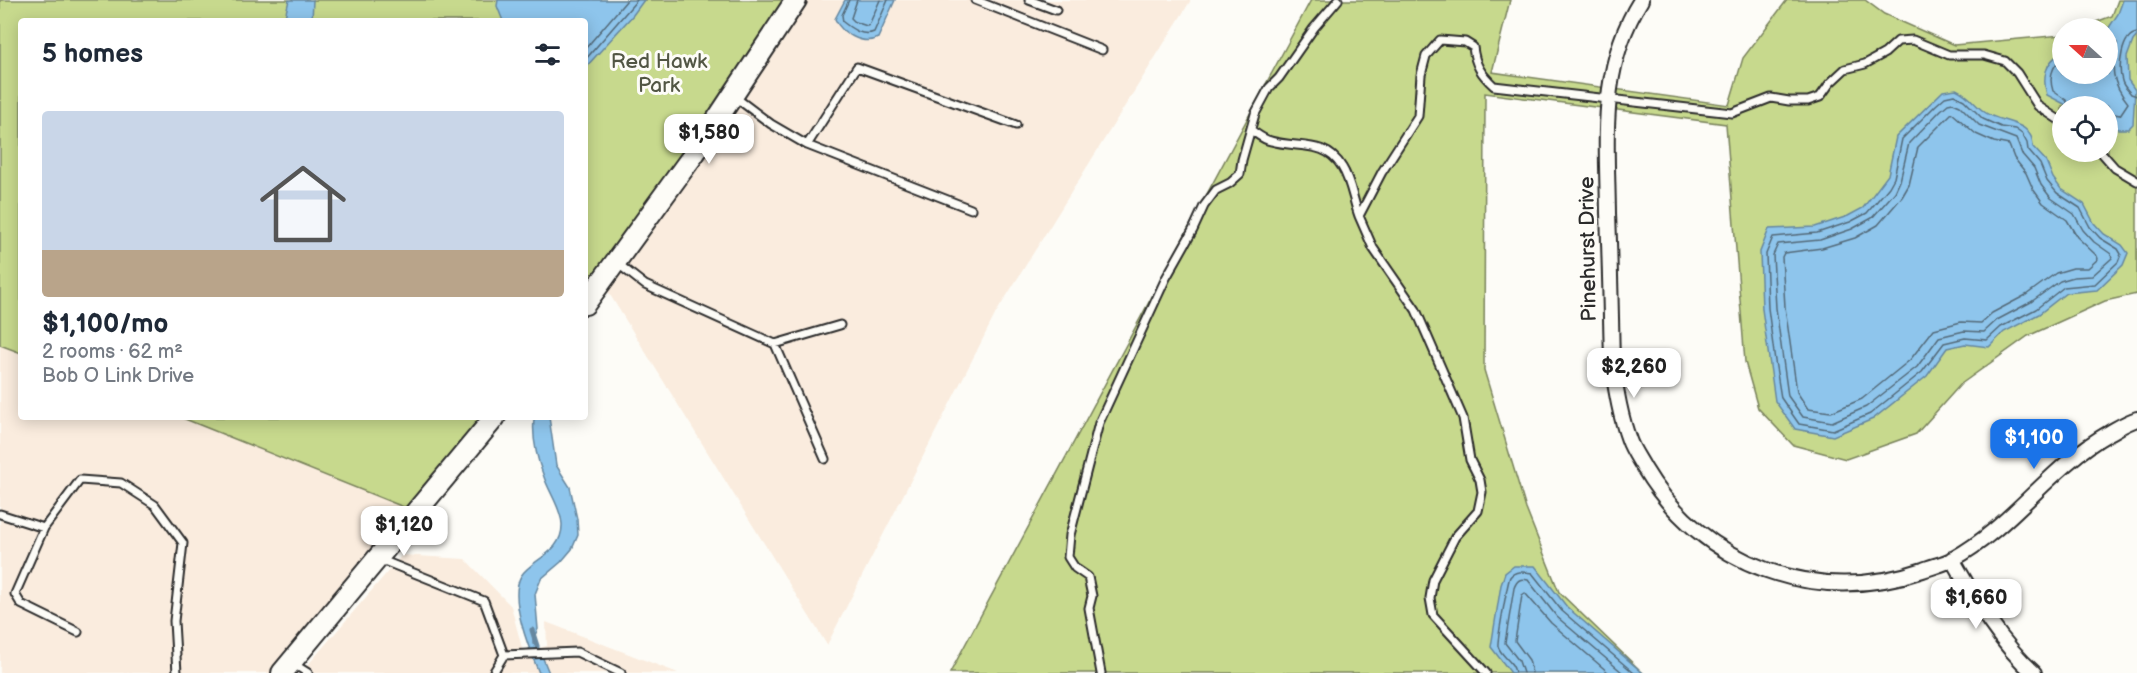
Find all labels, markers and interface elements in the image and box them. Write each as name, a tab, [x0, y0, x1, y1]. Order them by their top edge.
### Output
north arrow	[2052, 18, 2118, 84]
map controls	[2052, 18, 2118, 162]
icon: filters	[531, 38, 564, 71]
text: 5 homes	[42, 39, 143, 70]
park label: Red Hawk Park	[611, 49, 708, 98]
button: locate	[2052, 96, 2118, 162]
pin: $1,580	[660, 114, 758, 165]
text: $1,580	[678, 121, 740, 145]
icon: home	[249, 150, 357, 258]
street label: Pinehurst Drive	[1574, 176, 1602, 322]
text: $1,100/mo	[42, 309, 168, 340]
text: 2 rooms · 62 m²	[42, 340, 183, 364]
pin: $2,260	[1585, 348, 1683, 399]
text: $2,260	[1601, 355, 1667, 379]
text: Bob O Link Drive	[42, 364, 194, 388]
pin: $1,100	[1985, 419, 2083, 470]
text: $1,100	[2004, 426, 2064, 450]
pin: $1,120	[355, 506, 453, 557]
text: $1,120	[375, 513, 433, 537]
pin: $1,660	[1927, 579, 2025, 630]
text: $1,660	[1945, 586, 2007, 610]

